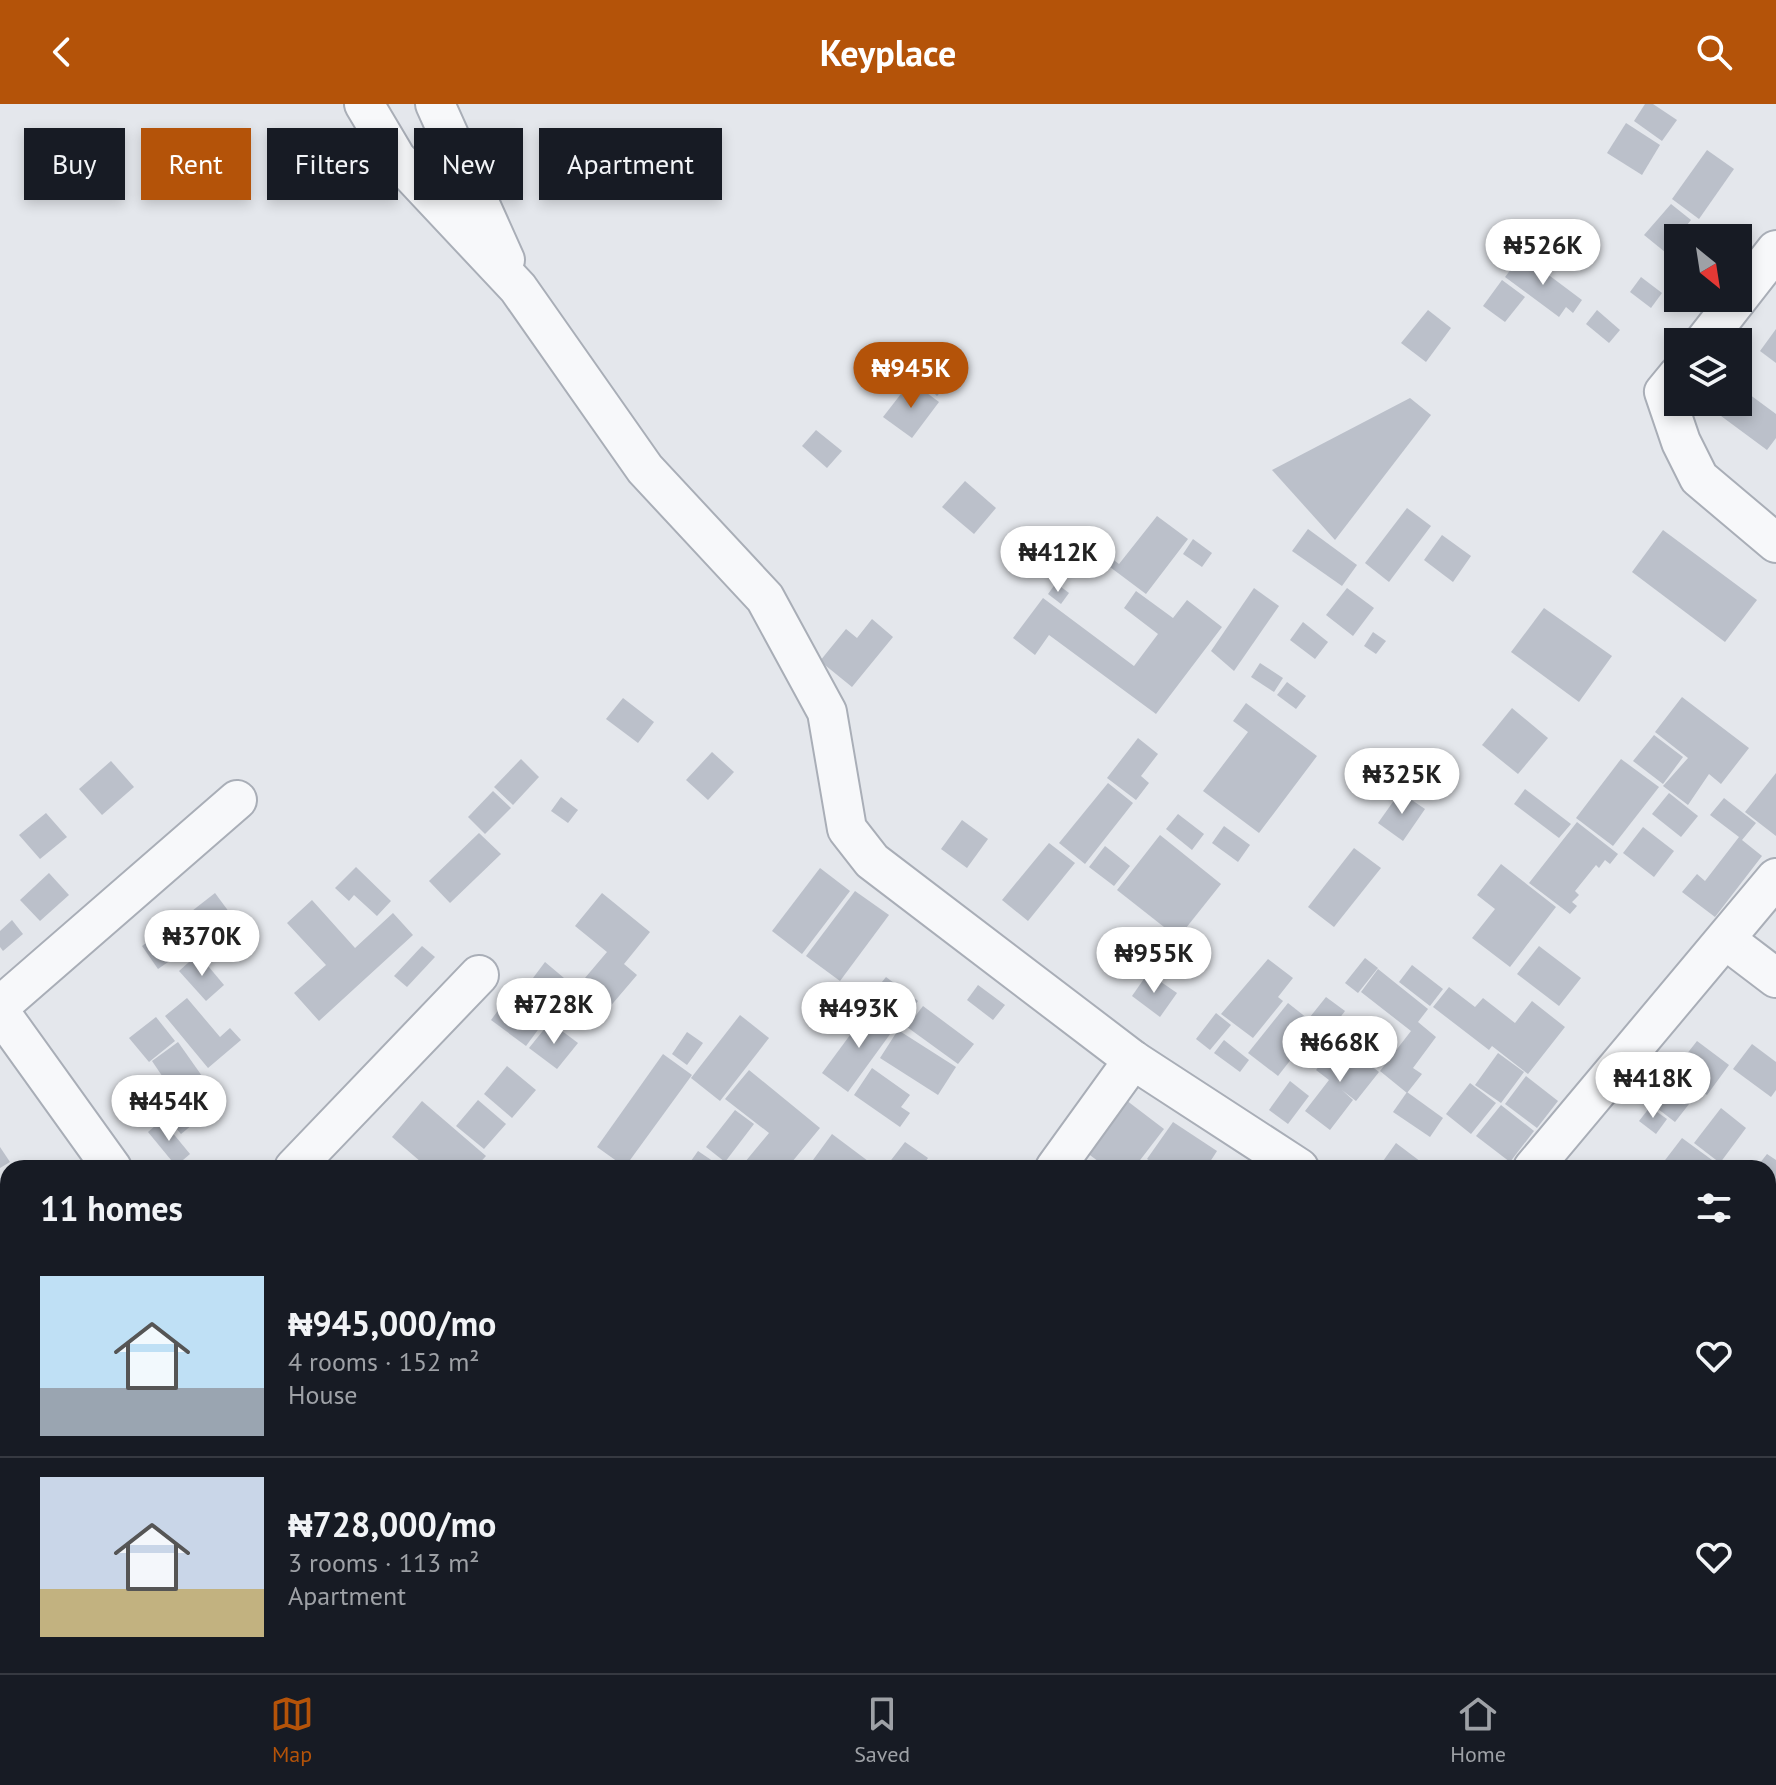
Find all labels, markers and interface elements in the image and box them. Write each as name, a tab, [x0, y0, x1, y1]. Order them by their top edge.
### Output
text: Keyplace	[820, 29, 956, 76]
icon: back	[40, 30, 84, 74]
icon: search	[1692, 30, 1736, 74]
chip: Buy	[24, 128, 125, 200]
chip: Rent	[141, 128, 251, 200]
chip: Filters	[267, 128, 398, 200]
chip: New	[414, 128, 523, 200]
chip: Apartment	[539, 128, 722, 200]
pin: ₦526K	[1487, 219, 1599, 287]
north arrow	[1664, 224, 1752, 312]
map controls	[1664, 224, 1752, 416]
text: ₦526K	[1503, 228, 1583, 261]
button: layers	[1664, 328, 1752, 416]
pin: ₦945K	[855, 342, 967, 410]
text: ₦945K	[871, 351, 951, 384]
pin: ₦412K	[1002, 526, 1114, 594]
text: ₦412K	[1018, 535, 1098, 568]
pin: ₦325K	[1346, 748, 1458, 816]
text: ₦325K	[1362, 757, 1442, 790]
pin: ₦370K	[146, 910, 258, 978]
text: ₦370K	[162, 919, 242, 952]
pin: ₦955K	[1098, 927, 1210, 995]
text: ₦955K	[1114, 936, 1194, 969]
pin: ₦728K	[498, 978, 610, 1046]
pin: ₦493K	[803, 982, 915, 1050]
text: ₦728K	[514, 987, 594, 1020]
text: ₦493K	[819, 991, 899, 1024]
pin: ₦668K	[1284, 1016, 1396, 1084]
text: ₦668K	[1300, 1025, 1380, 1058]
pin: ₦418K	[1597, 1052, 1709, 1120]
text: ₦418K	[1613, 1061, 1693, 1094]
pin: ₦454K	[113, 1075, 225, 1143]
text: ₦454K	[129, 1084, 209, 1117]
text: 11 homes	[40, 1186, 183, 1230]
icon: filters	[1692, 1186, 1736, 1230]
text: ₦945,000/mo	[288, 1301, 496, 1345]
icon: home	[104, 1308, 200, 1404]
icon: heart	[1692, 1334, 1736, 1378]
text: 4 rooms · 152 m²	[288, 1345, 480, 1378]
text: House	[288, 1378, 358, 1411]
text: ₦728,000/mo	[288, 1502, 496, 1546]
icon: home	[104, 1509, 200, 1605]
icon: heart	[1692, 1535, 1736, 1579]
text: 3 rooms · 113 m²	[288, 1546, 480, 1579]
text: Apartment	[288, 1579, 406, 1612]
tab: Map	[270, 1692, 314, 1768]
tab: Saved	[854, 1692, 910, 1768]
tab: Home	[1450, 1692, 1506, 1768]

